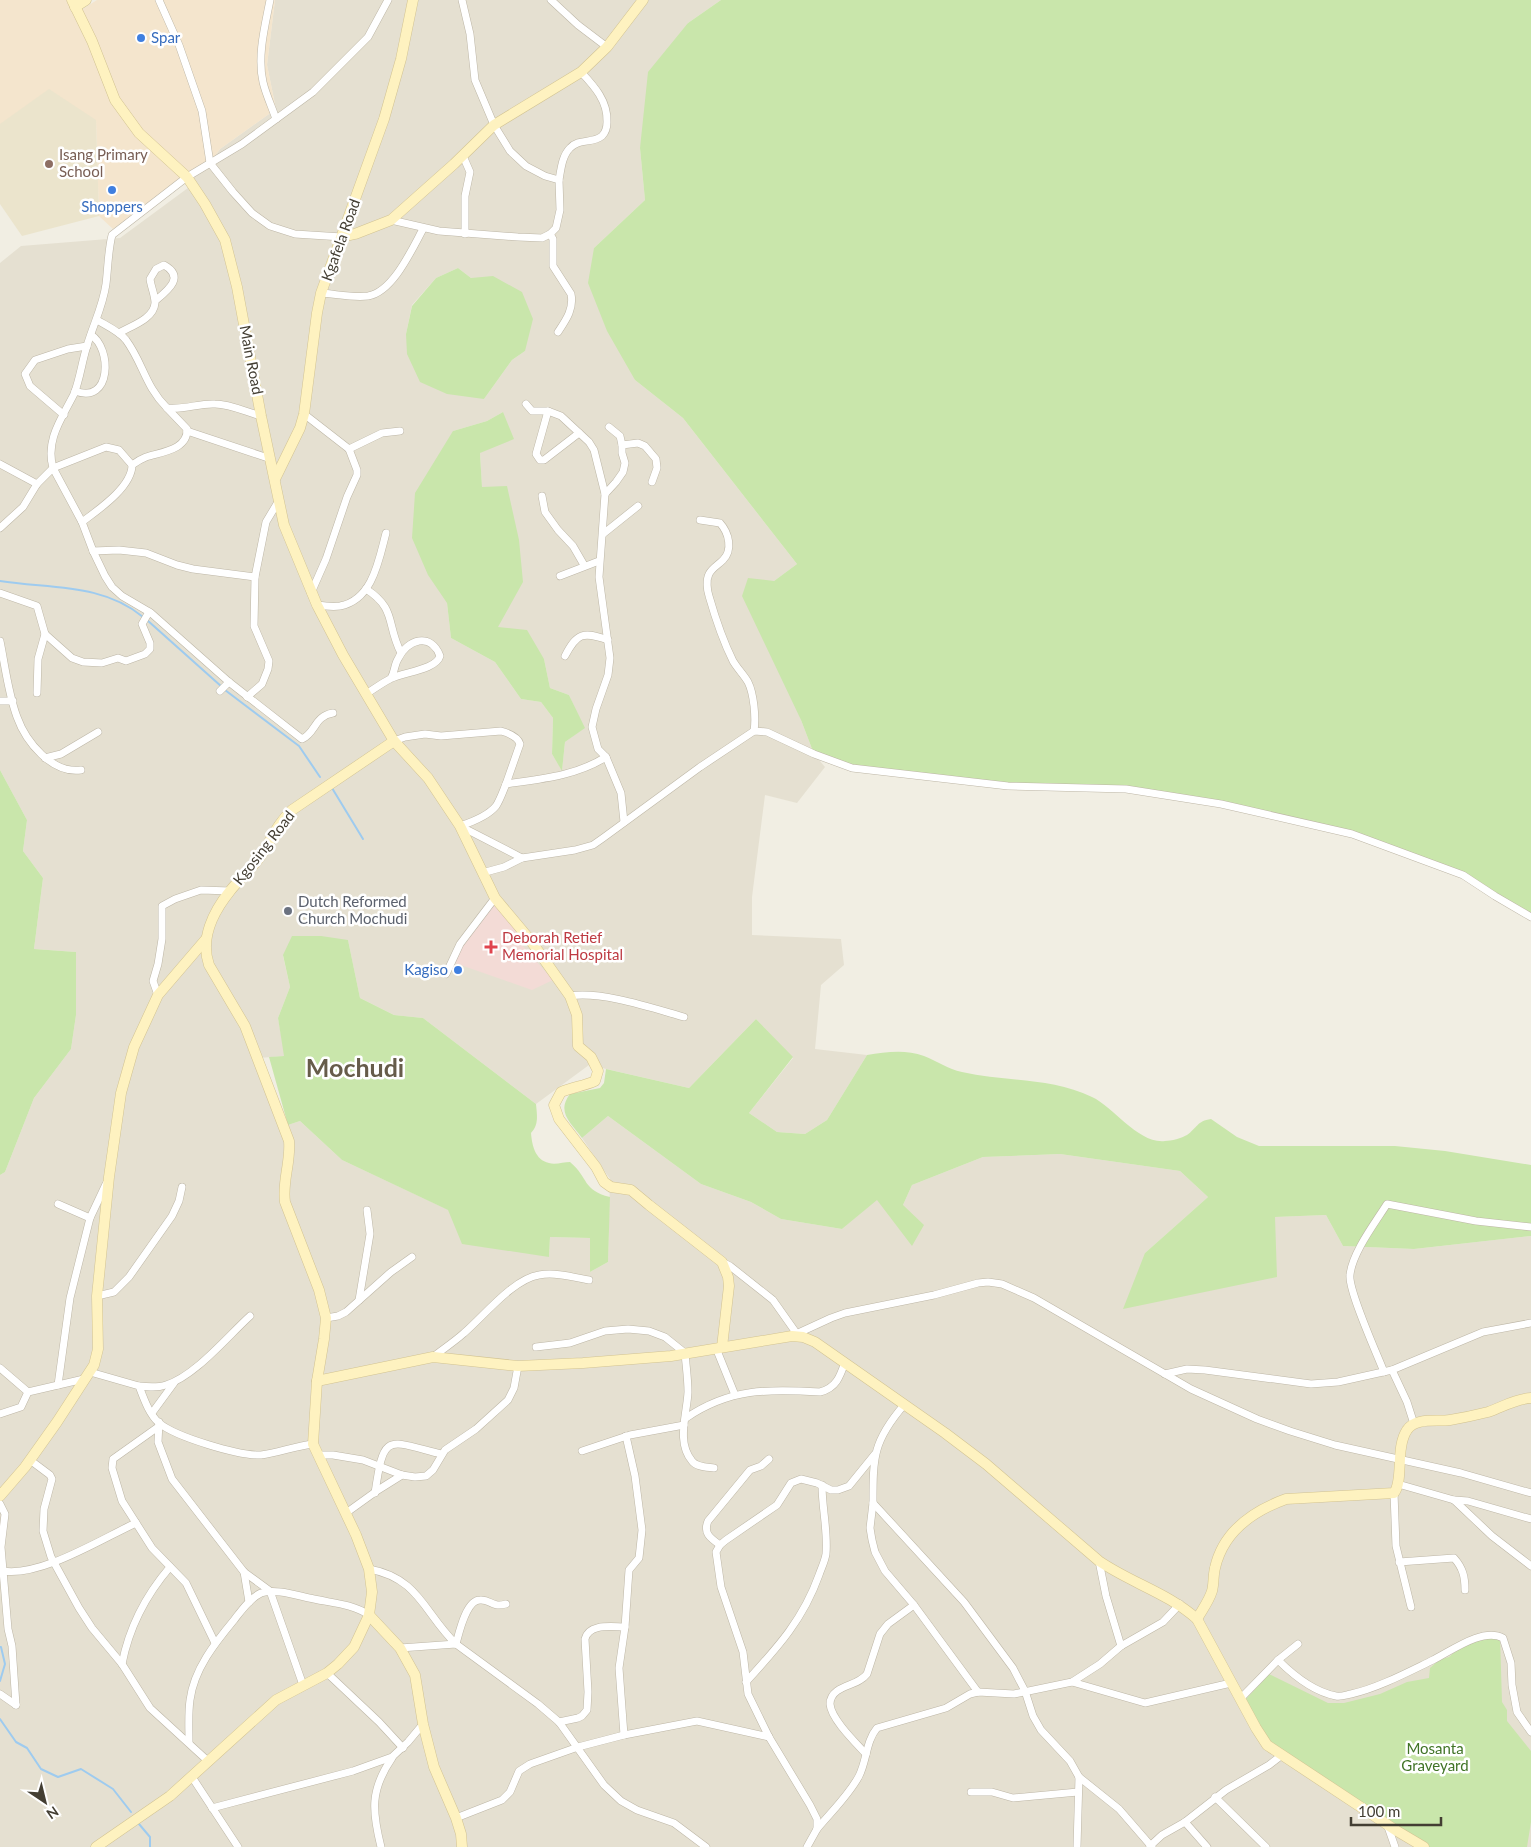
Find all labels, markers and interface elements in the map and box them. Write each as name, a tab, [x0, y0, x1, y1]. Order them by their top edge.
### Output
place label: Spar	[151, 28, 181, 46]
marker: Spar	[135, 32, 147, 44]
place label: Isang Primary School	[59, 145, 148, 180]
marker: Isang Primary School	[43, 158, 55, 170]
marker: Shoppers	[106, 184, 118, 196]
street label: Kgafela Road	[317, 196, 363, 283]
place label: Shoppers	[81, 197, 143, 215]
street label: Main Road	[236, 324, 268, 396]
street label: Kgosing Road	[229, 807, 298, 888]
place label: Dutch Reformed Church Mochudi	[298, 892, 407, 927]
marker: Dutch Reformed Church Mochudi	[282, 905, 294, 917]
place label: Deborah Retief Memorial Hospital	[502, 928, 623, 963]
marker: Deborah Retief Memorial Hospital	[484, 940, 498, 954]
place label: Kagiso	[404, 960, 448, 978]
marker: Kagiso	[452, 964, 464, 976]
district label: Mochudi	[306, 1052, 404, 1082]
park label: Mosanta Graveyard	[1401, 1739, 1469, 1774]
north arrow	[20, 1777, 70, 1827]
scale bar	[1351, 1794, 1441, 1826]
text: 100 m	[1358, 1802, 1400, 1820]
text: N	[43, 1803, 62, 1823]

